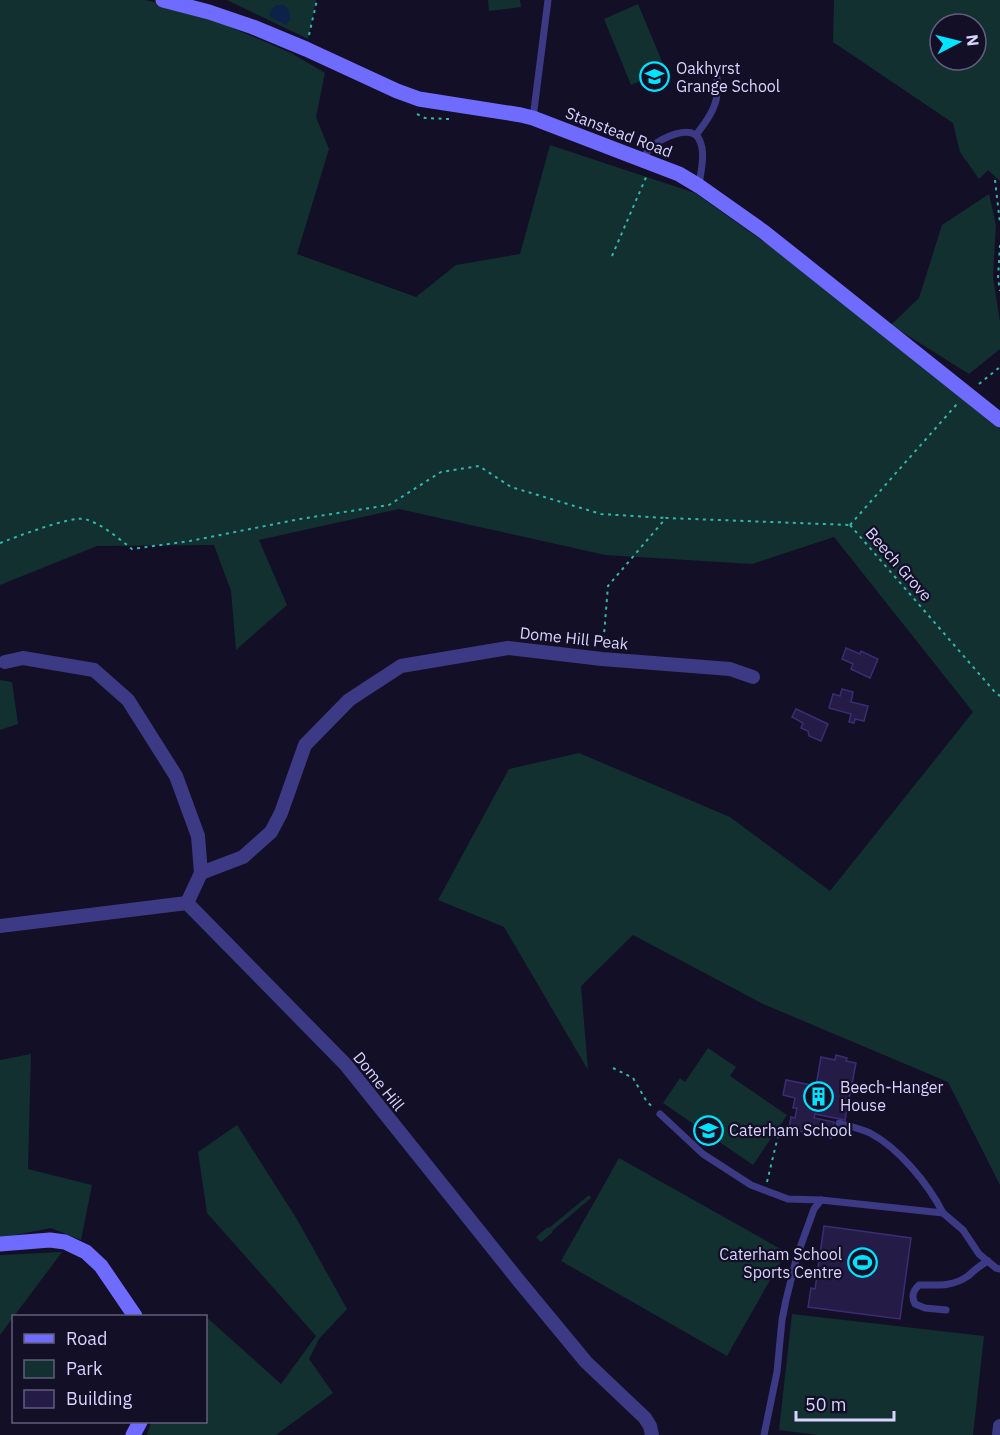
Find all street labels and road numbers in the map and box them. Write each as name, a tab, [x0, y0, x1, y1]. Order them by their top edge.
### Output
street label: Stanstead Road	[563, 102, 675, 162]
street label: Beech Grove	[862, 523, 937, 605]
street label: Dome Hill Peak	[519, 622, 630, 654]
street label: Dome Hill	[349, 1047, 409, 1115]

